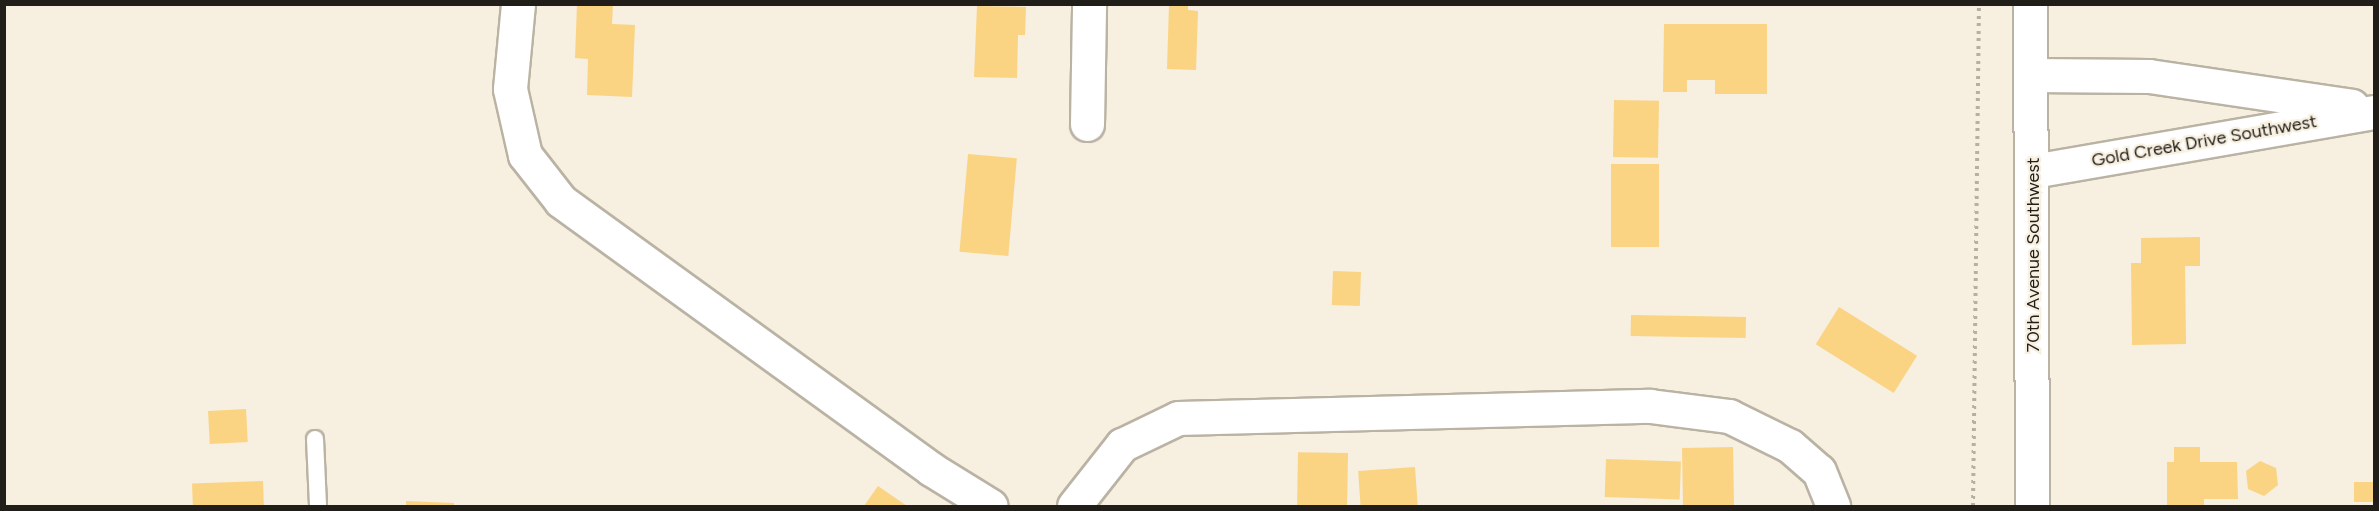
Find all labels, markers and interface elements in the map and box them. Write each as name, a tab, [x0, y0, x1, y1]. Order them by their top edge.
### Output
street label: Gold Creek Drive Southwest	[2090, 111, 2318, 171]
street label: 70th Avenue Southwest	[2022, 158, 2044, 352]

